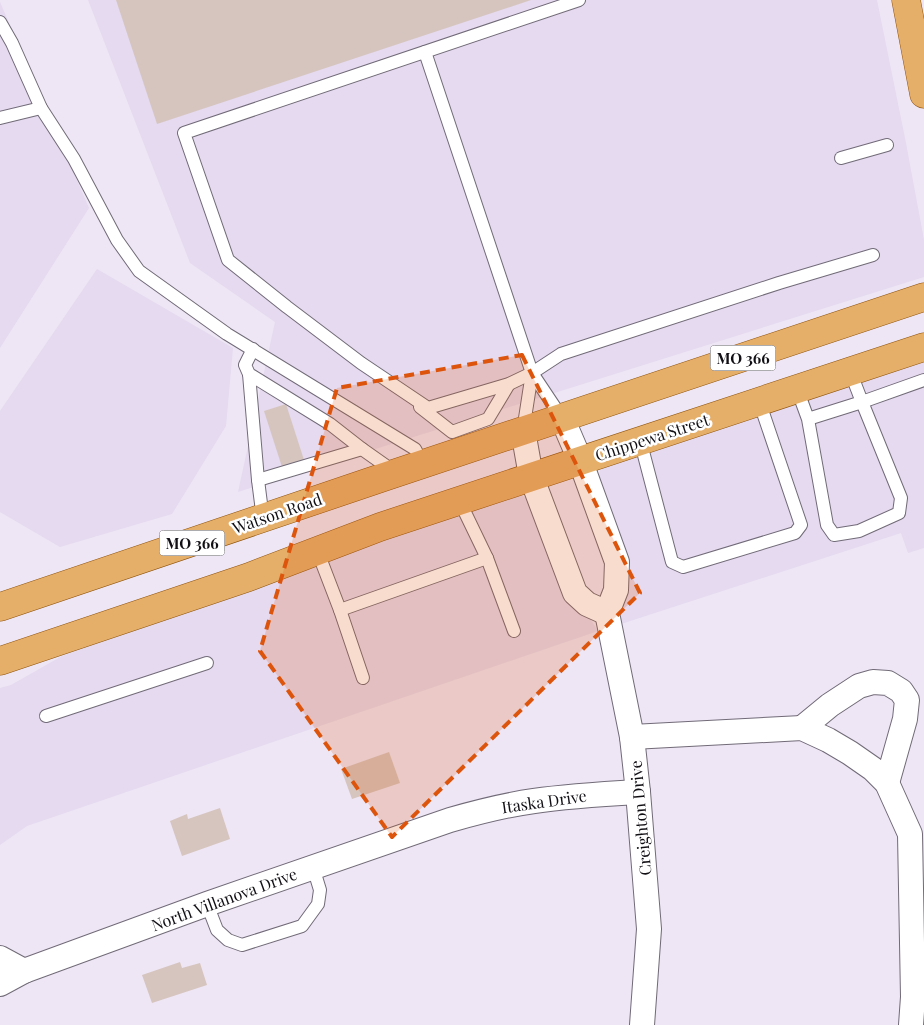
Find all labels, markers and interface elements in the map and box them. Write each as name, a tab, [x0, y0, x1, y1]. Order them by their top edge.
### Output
road number: MO 366	[710, 346, 776, 370]
street label: Chippewa Street	[592, 409, 712, 465]
street label: Watson Road	[229, 488, 324, 538]
road number: MO 366	[160, 530, 224, 556]
street label: Creighton Drive	[625, 760, 655, 876]
street label: Itaska Drive	[500, 785, 588, 817]
street label: North Villanova Drive	[148, 863, 300, 935]

